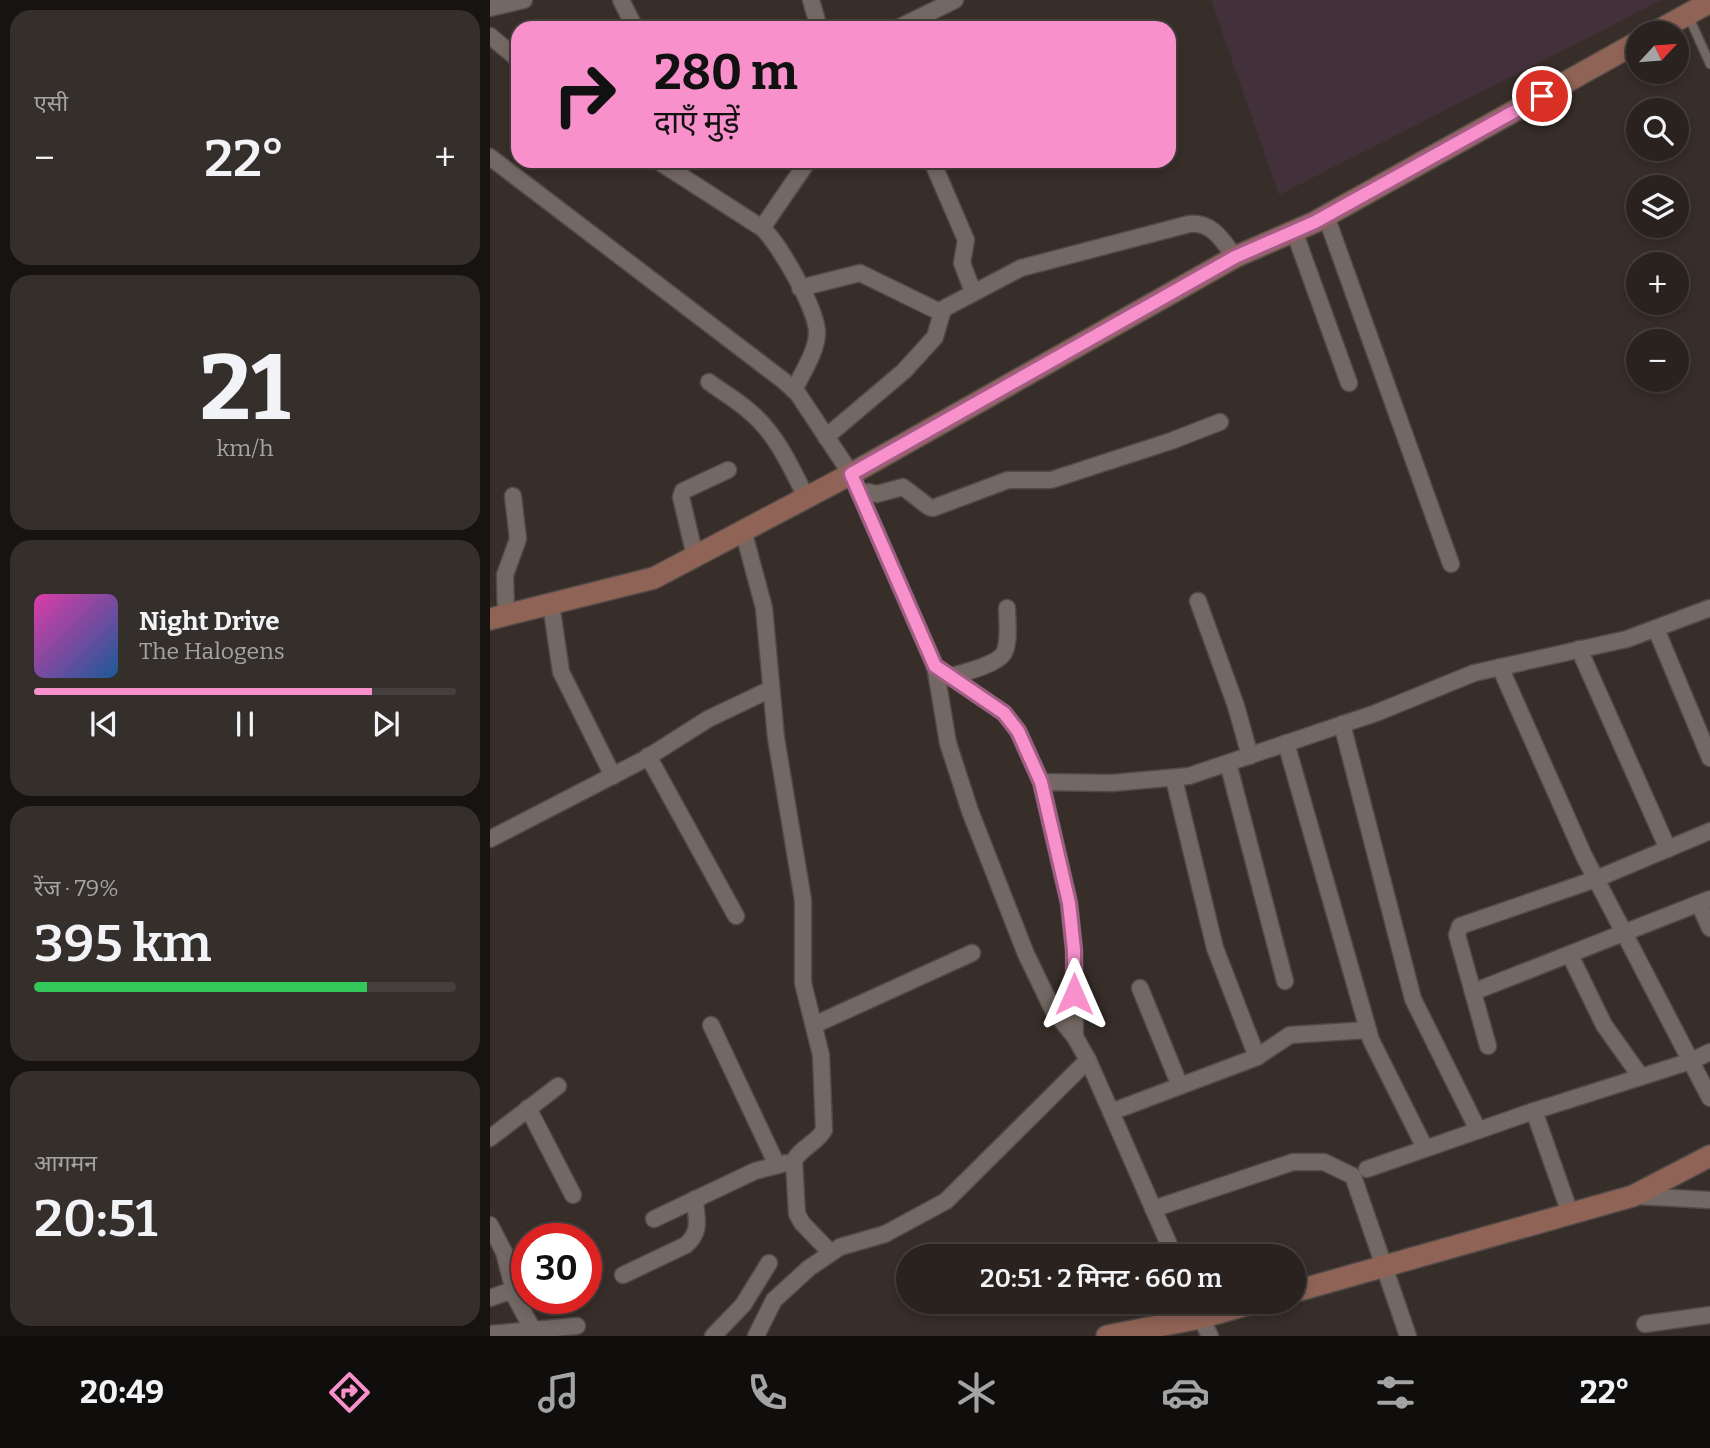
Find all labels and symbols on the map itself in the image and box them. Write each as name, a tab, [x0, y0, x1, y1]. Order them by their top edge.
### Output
north arrow	[1626, 21, 1689, 84]
pin	[1512, 66, 1572, 126]
position arrow	[1037, 957, 1111, 1031]
speed limit sign: 30	[511, 1223, 602, 1314]

